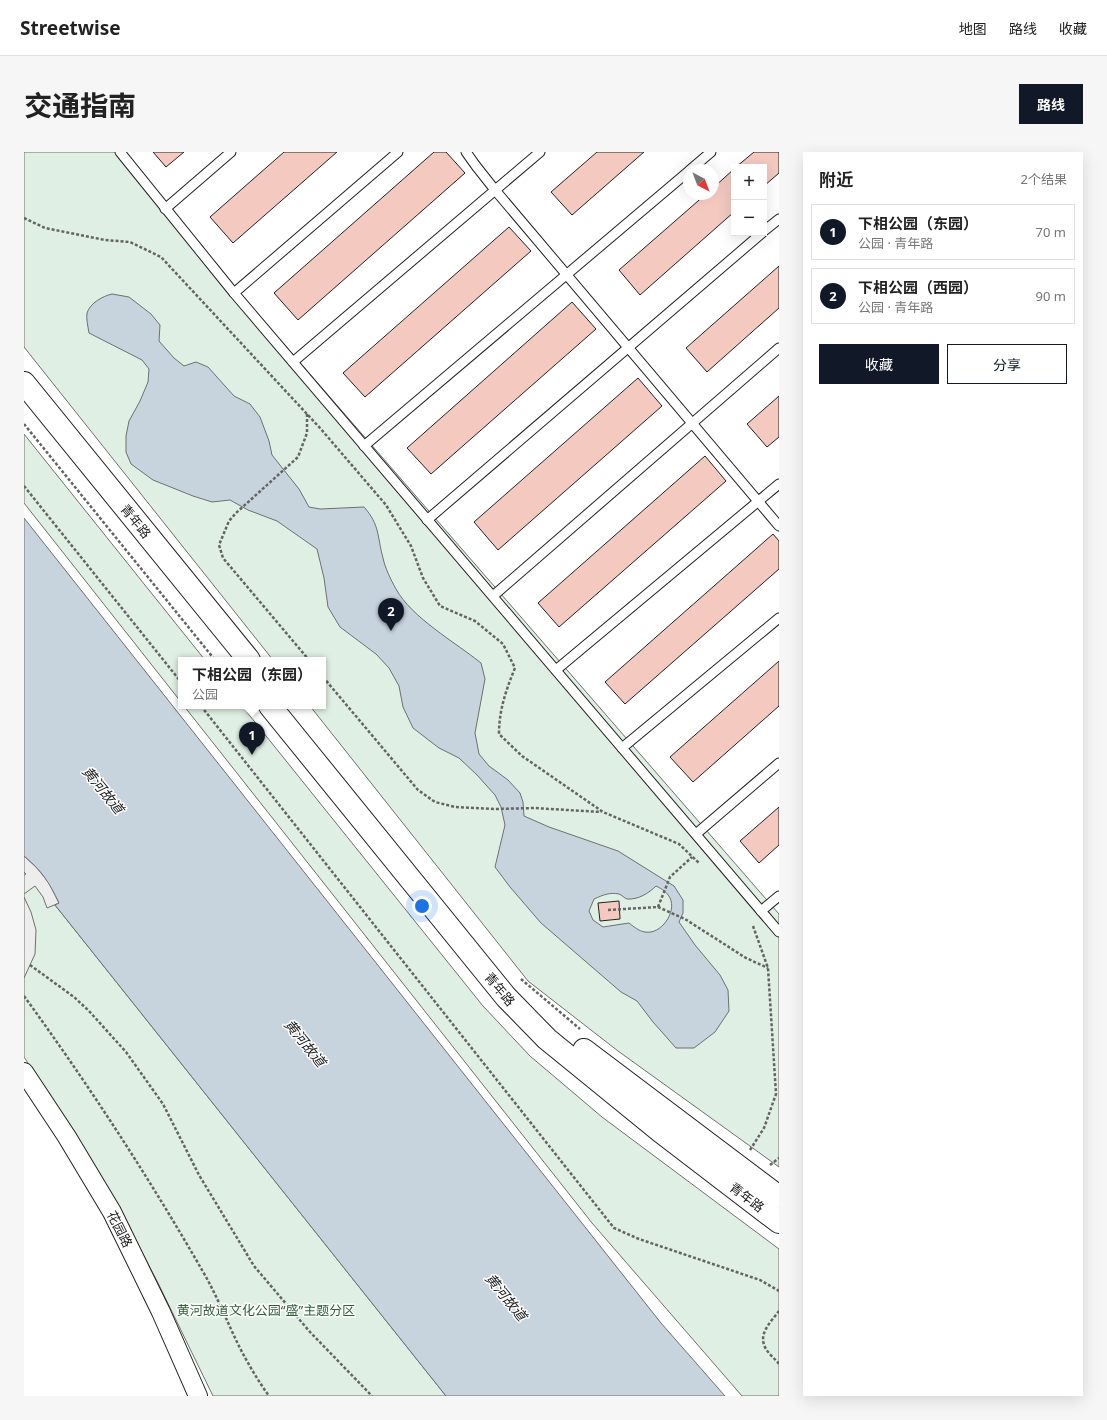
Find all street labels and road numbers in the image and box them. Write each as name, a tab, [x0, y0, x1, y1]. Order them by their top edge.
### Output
street label: 青年路	[117, 500, 155, 542]
street label: 青年路	[481, 968, 519, 1010]
street label: 青年路	[726, 1178, 768, 1216]
street label: 花园路	[103, 1208, 137, 1250]

